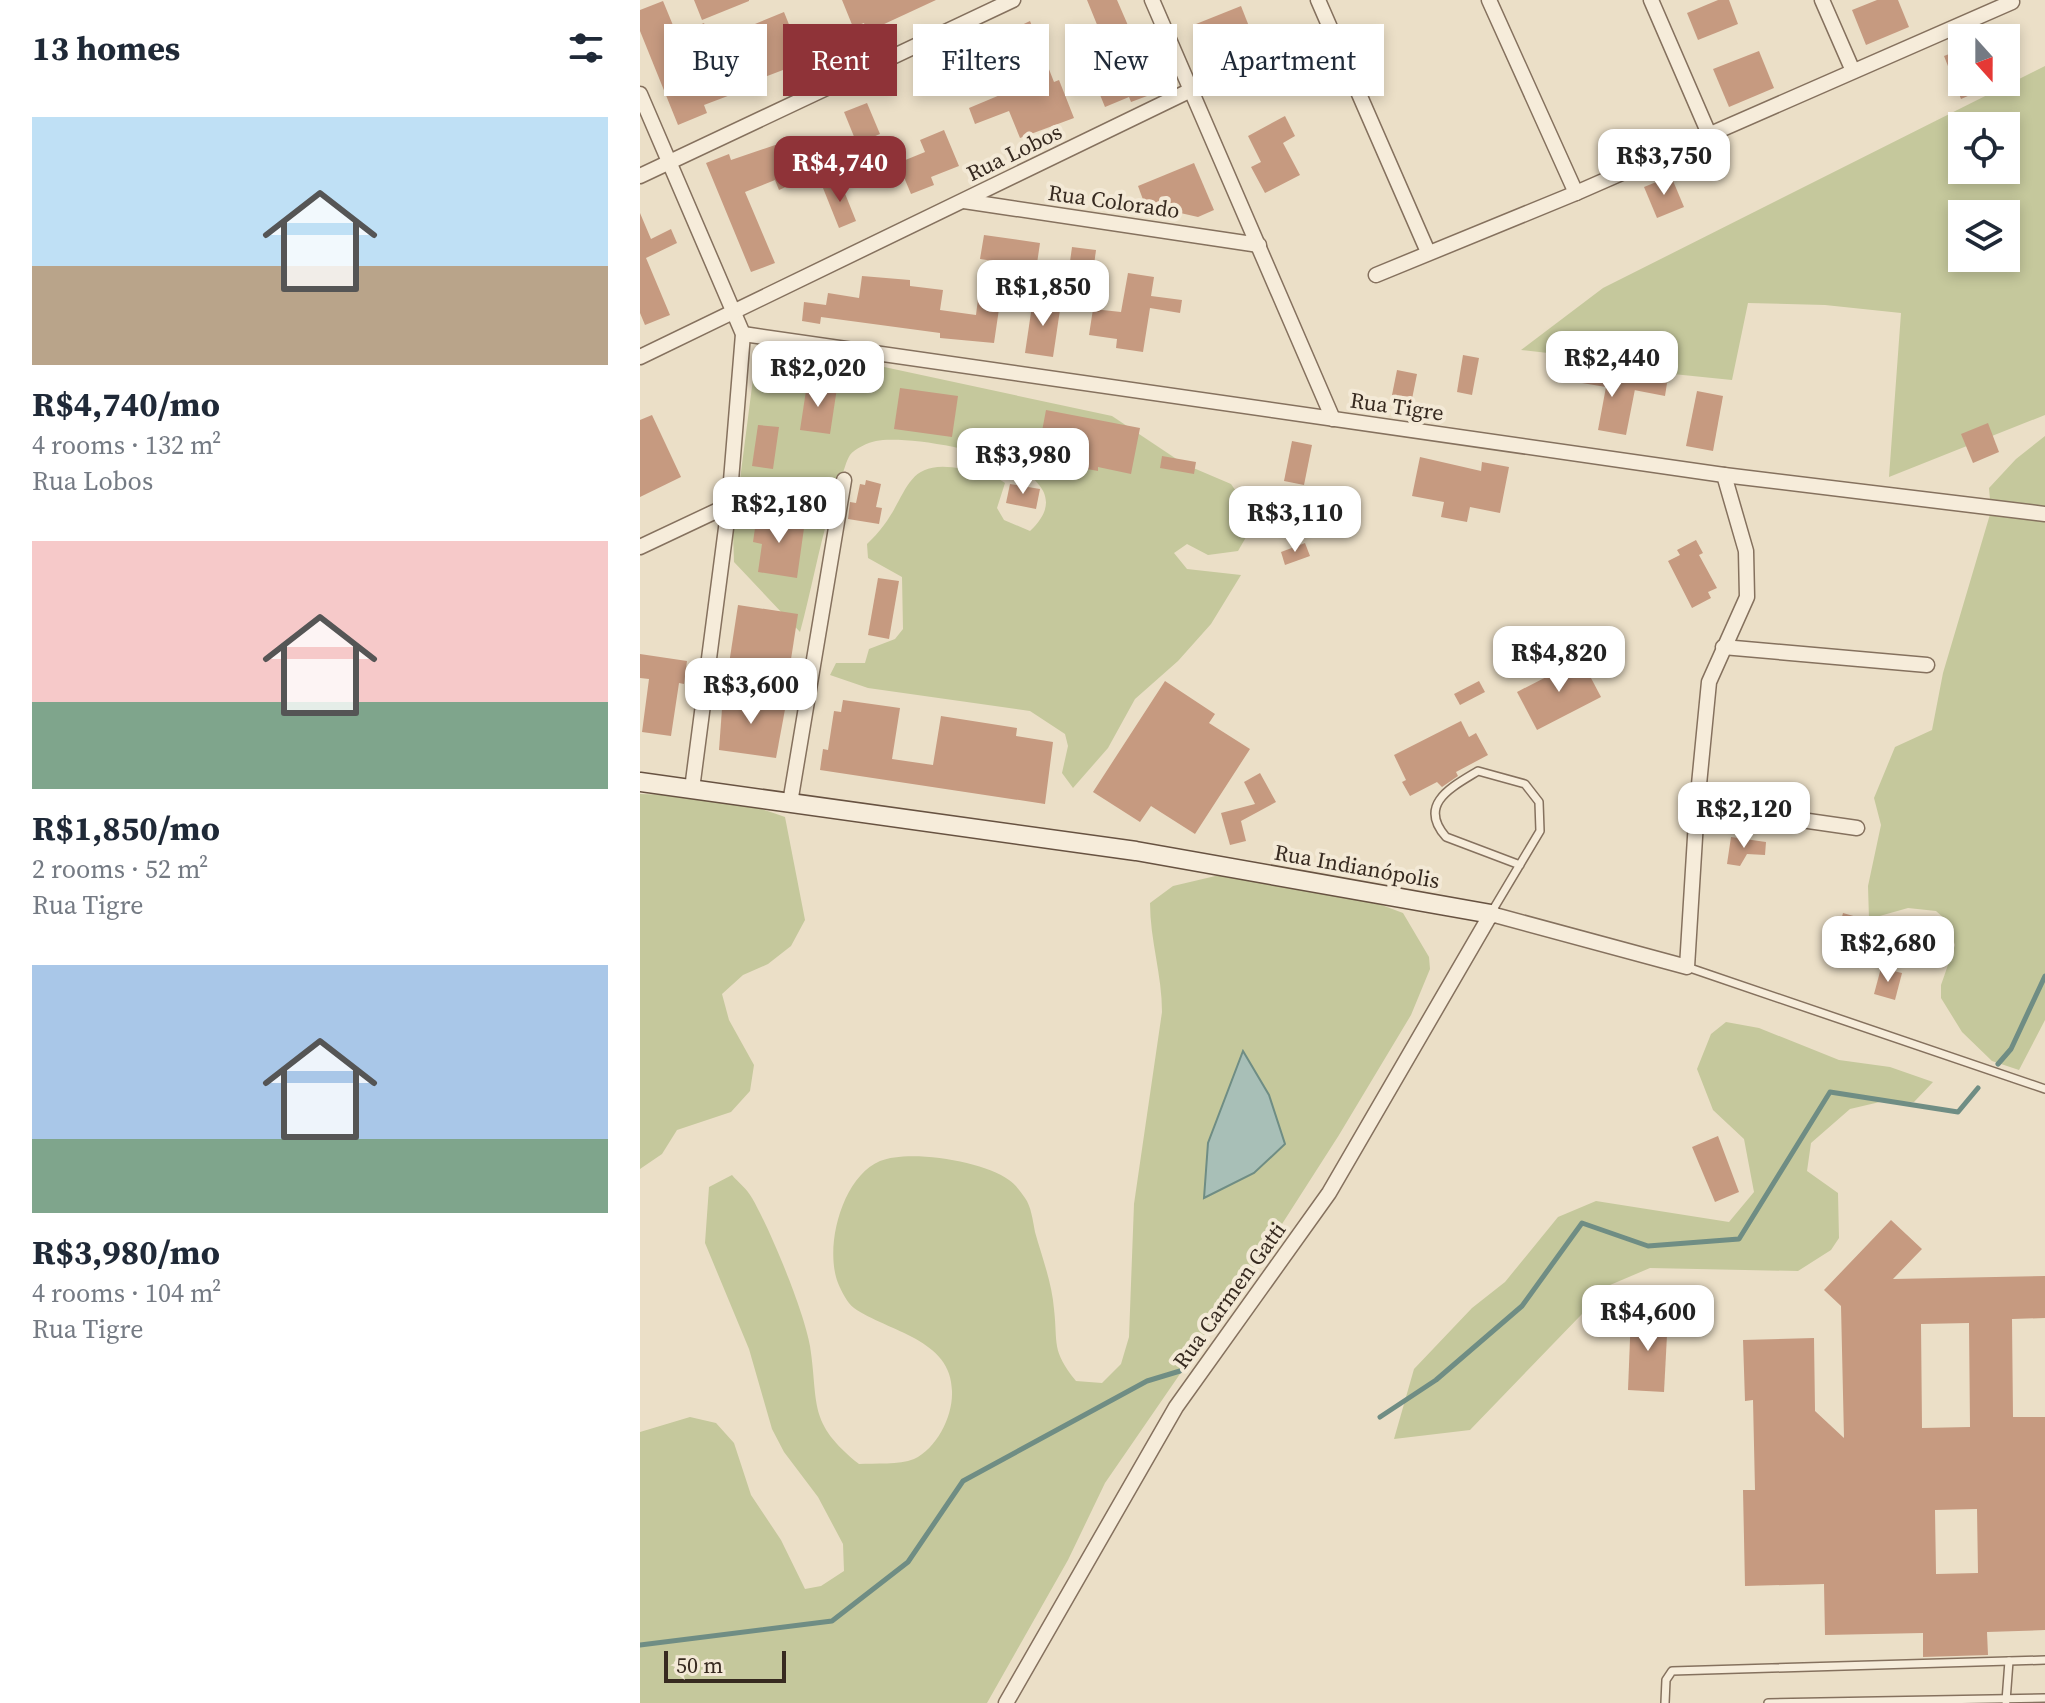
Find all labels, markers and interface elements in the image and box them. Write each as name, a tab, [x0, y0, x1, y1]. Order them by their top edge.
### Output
chip: Buy	[664, 24, 767, 96]
chip: Rent	[783, 24, 897, 96]
chip: Filters	[913, 24, 1049, 96]
chip: New	[1065, 24, 1177, 96]
chip: Apartment	[1193, 24, 1384, 96]
north arrow	[1948, 24, 2020, 96]
map controls	[1948, 24, 2020, 272]
text: 13 homes	[32, 25, 180, 71]
icon: filters	[564, 26, 608, 70]
button: locate	[1948, 112, 2020, 184]
street label: Rua Lobos	[961, 116, 1067, 188]
pin: R$3,750	[1590, 129, 1738, 197]
pin: R$4,740	[766, 136, 914, 204]
text: R$3,750	[1616, 137, 1712, 173]
text: R$4,740	[792, 144, 888, 180]
icon: home	[248, 169, 392, 313]
street label: Rua Colorado	[1046, 177, 1182, 225]
button: layers	[1948, 200, 2020, 272]
pin: R$1,850	[969, 260, 1117, 328]
text: R$1,850	[995, 268, 1091, 304]
pin: R$2,440	[1538, 331, 1686, 399]
text: R$2,440	[1564, 339, 1660, 375]
pin: R$2,020	[744, 341, 892, 409]
text: R$2,020	[770, 349, 866, 385]
text: R$4,740/mo	[32, 381, 220, 427]
street label: Rua Tigre	[1348, 385, 1446, 427]
text: 4 rooms · 132 m²	[32, 427, 221, 463]
pin: R$3,980	[949, 428, 1097, 496]
text: R$3,980	[975, 436, 1071, 472]
text: Rua Lobos	[32, 463, 153, 499]
pin: R$2,180	[705, 477, 853, 545]
text: R$2,180	[731, 485, 827, 521]
pin: R$3,110	[1221, 486, 1369, 554]
text: R$3,110	[1247, 494, 1343, 530]
icon: home	[248, 593, 392, 737]
pin: R$4,820	[1485, 626, 1633, 694]
text: R$4,820	[1511, 634, 1607, 670]
pin: R$3,600	[677, 658, 825, 726]
text: R$3,600	[703, 666, 799, 702]
pin: R$2,120	[1670, 782, 1818, 850]
text: R$2,120	[1696, 790, 1792, 826]
text: R$1,850/mo	[32, 805, 220, 851]
street label: Rua Indianópolis	[1272, 837, 1442, 895]
text: 2 rooms · 52 m²	[32, 851, 208, 887]
text: Rua Tigre	[32, 887, 144, 923]
pin: R$2,680	[1814, 916, 1962, 984]
text: R$2,680	[1840, 924, 1936, 960]
icon: home	[248, 1017, 392, 1161]
street label: Rua Carmen Gatti	[1166, 1216, 1292, 1374]
text: R$3,980/mo	[32, 1229, 220, 1275]
text: 4 rooms · 104 m²	[32, 1275, 221, 1311]
pin: R$4,600	[1574, 1285, 1722, 1353]
text: R$4,600	[1600, 1293, 1696, 1329]
text: Rua Tigre	[32, 1311, 144, 1347]
scale bar	[664, 1647, 786, 1683]
text: 50 m	[676, 1650, 723, 1680]

